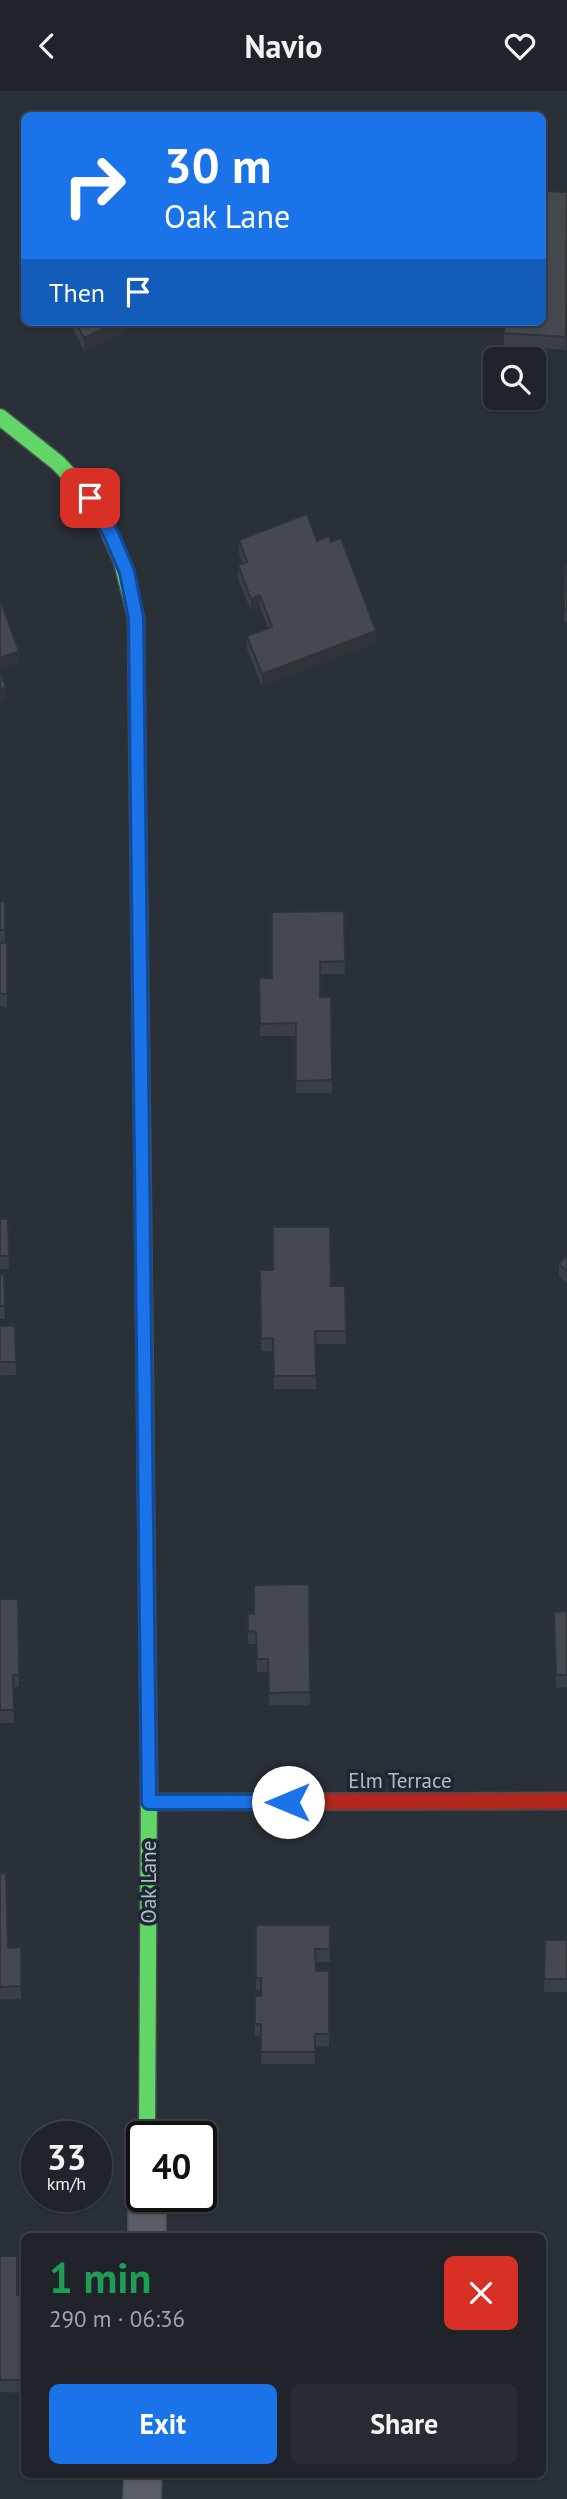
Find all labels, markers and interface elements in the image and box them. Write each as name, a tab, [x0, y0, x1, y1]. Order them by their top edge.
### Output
text: Navio	[245, 25, 322, 67]
icon: back	[28, 27, 66, 65]
icon: heart	[501, 27, 539, 65]
text: 30 m	[164, 133, 271, 197]
icon: right	[49, 140, 140, 231]
text: Oak Lane	[164, 195, 290, 237]
icon: arrive	[119, 273, 157, 311]
text: Then	[49, 276, 105, 309]
map controls	[483, 347, 546, 410]
button: search	[483, 347, 546, 410]
pin	[60, 468, 120, 528]
icon: arrive	[71, 479, 109, 517]
position arrow	[251, 1765, 325, 1839]
street label: Elm Terrace	[348, 1767, 452, 1794]
street label: Oak Lane	[135, 1841, 162, 1923]
speed limit sign: 40	[126, 2121, 217, 2212]
text: 33	[47, 2134, 86, 2180]
text: km/h	[47, 2172, 86, 2195]
text: 1 min	[49, 2250, 151, 2305]
button: close	[444, 2256, 518, 2330]
text: 290 m · 06:36	[49, 2304, 185, 2333]
button: Exit	[49, 2384, 277, 2464]
button: Share	[291, 2384, 518, 2464]

